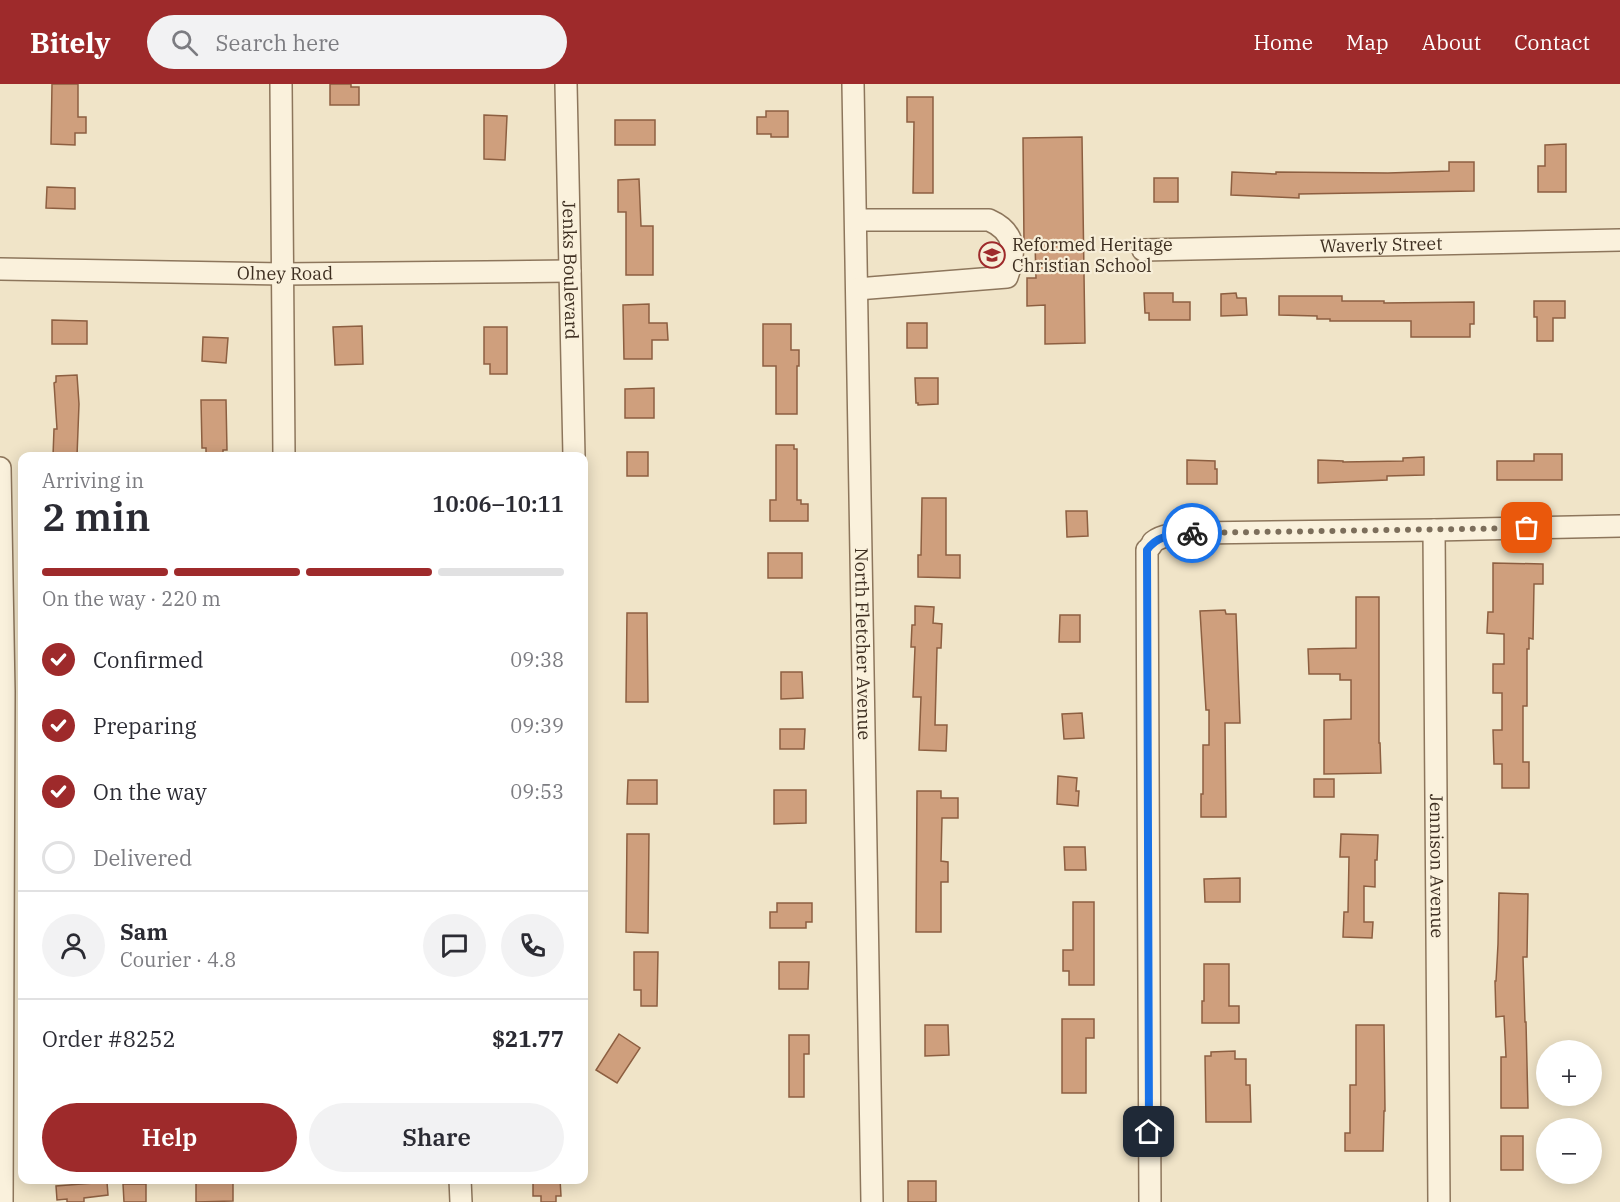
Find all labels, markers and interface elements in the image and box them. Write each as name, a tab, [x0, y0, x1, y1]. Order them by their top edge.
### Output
search box	[147, 15, 567, 69]
text: Bitely	[30, 24, 111, 61]
icon: search	[168, 26, 201, 59]
text: Search here	[216, 28, 339, 57]
text: Home	[1253, 28, 1313, 56]
text: Map	[1346, 28, 1389, 56]
text: About	[1422, 28, 1481, 56]
text: Contact	[1514, 28, 1590, 56]
street label: Jenks Boulevard	[558, 200, 583, 340]
street label: Waverly Street	[1319, 232, 1443, 257]
place label: Reformed Heritage Christian School	[1012, 233, 1173, 277]
school or university icon: Reformed Heritage Christian School	[977, 240, 1007, 270]
street label: Olney Road	[237, 261, 333, 285]
text: Arriving in	[42, 467, 144, 494]
text: 10:06–10:11	[432, 489, 564, 518]
text: 2 min	[42, 491, 150, 542]
pin	[1501, 502, 1552, 553]
courier	[1162, 503, 1222, 563]
icon: bag	[1510, 511, 1543, 544]
icon: bike	[1176, 517, 1209, 550]
street label: North Fletcher Avenue	[850, 548, 876, 740]
text: On the way · 220 m	[42, 585, 221, 612]
icon: check	[42, 643, 75, 676]
text: Confirmed	[93, 645, 204, 674]
text: 09:38	[510, 646, 564, 673]
icon: check	[42, 709, 75, 742]
text: Preparing	[93, 711, 197, 740]
text: 09:39	[510, 712, 564, 739]
icon: check	[42, 775, 75, 808]
text: On the way	[93, 777, 207, 806]
text: 09:53	[510, 778, 564, 805]
street label: Jennison Avenue	[1425, 794, 1449, 938]
text: Delivered	[93, 843, 192, 872]
button: person	[42, 914, 105, 977]
button: chat	[423, 914, 486, 977]
button: phone	[501, 914, 564, 977]
text: Sam	[120, 917, 168, 946]
text: Courier · 4.8	[120, 946, 236, 973]
text: Order #8252	[42, 1024, 176, 1053]
text: $21.77	[492, 1024, 564, 1053]
map controls	[1536, 1040, 1602, 1184]
button: +	[1536, 1040, 1602, 1106]
button: Help	[42, 1103, 297, 1172]
button: Share	[309, 1103, 564, 1172]
pin	[1123, 1106, 1174, 1157]
icon: home	[1132, 1115, 1165, 1148]
button: −	[1536, 1118, 1602, 1184]

